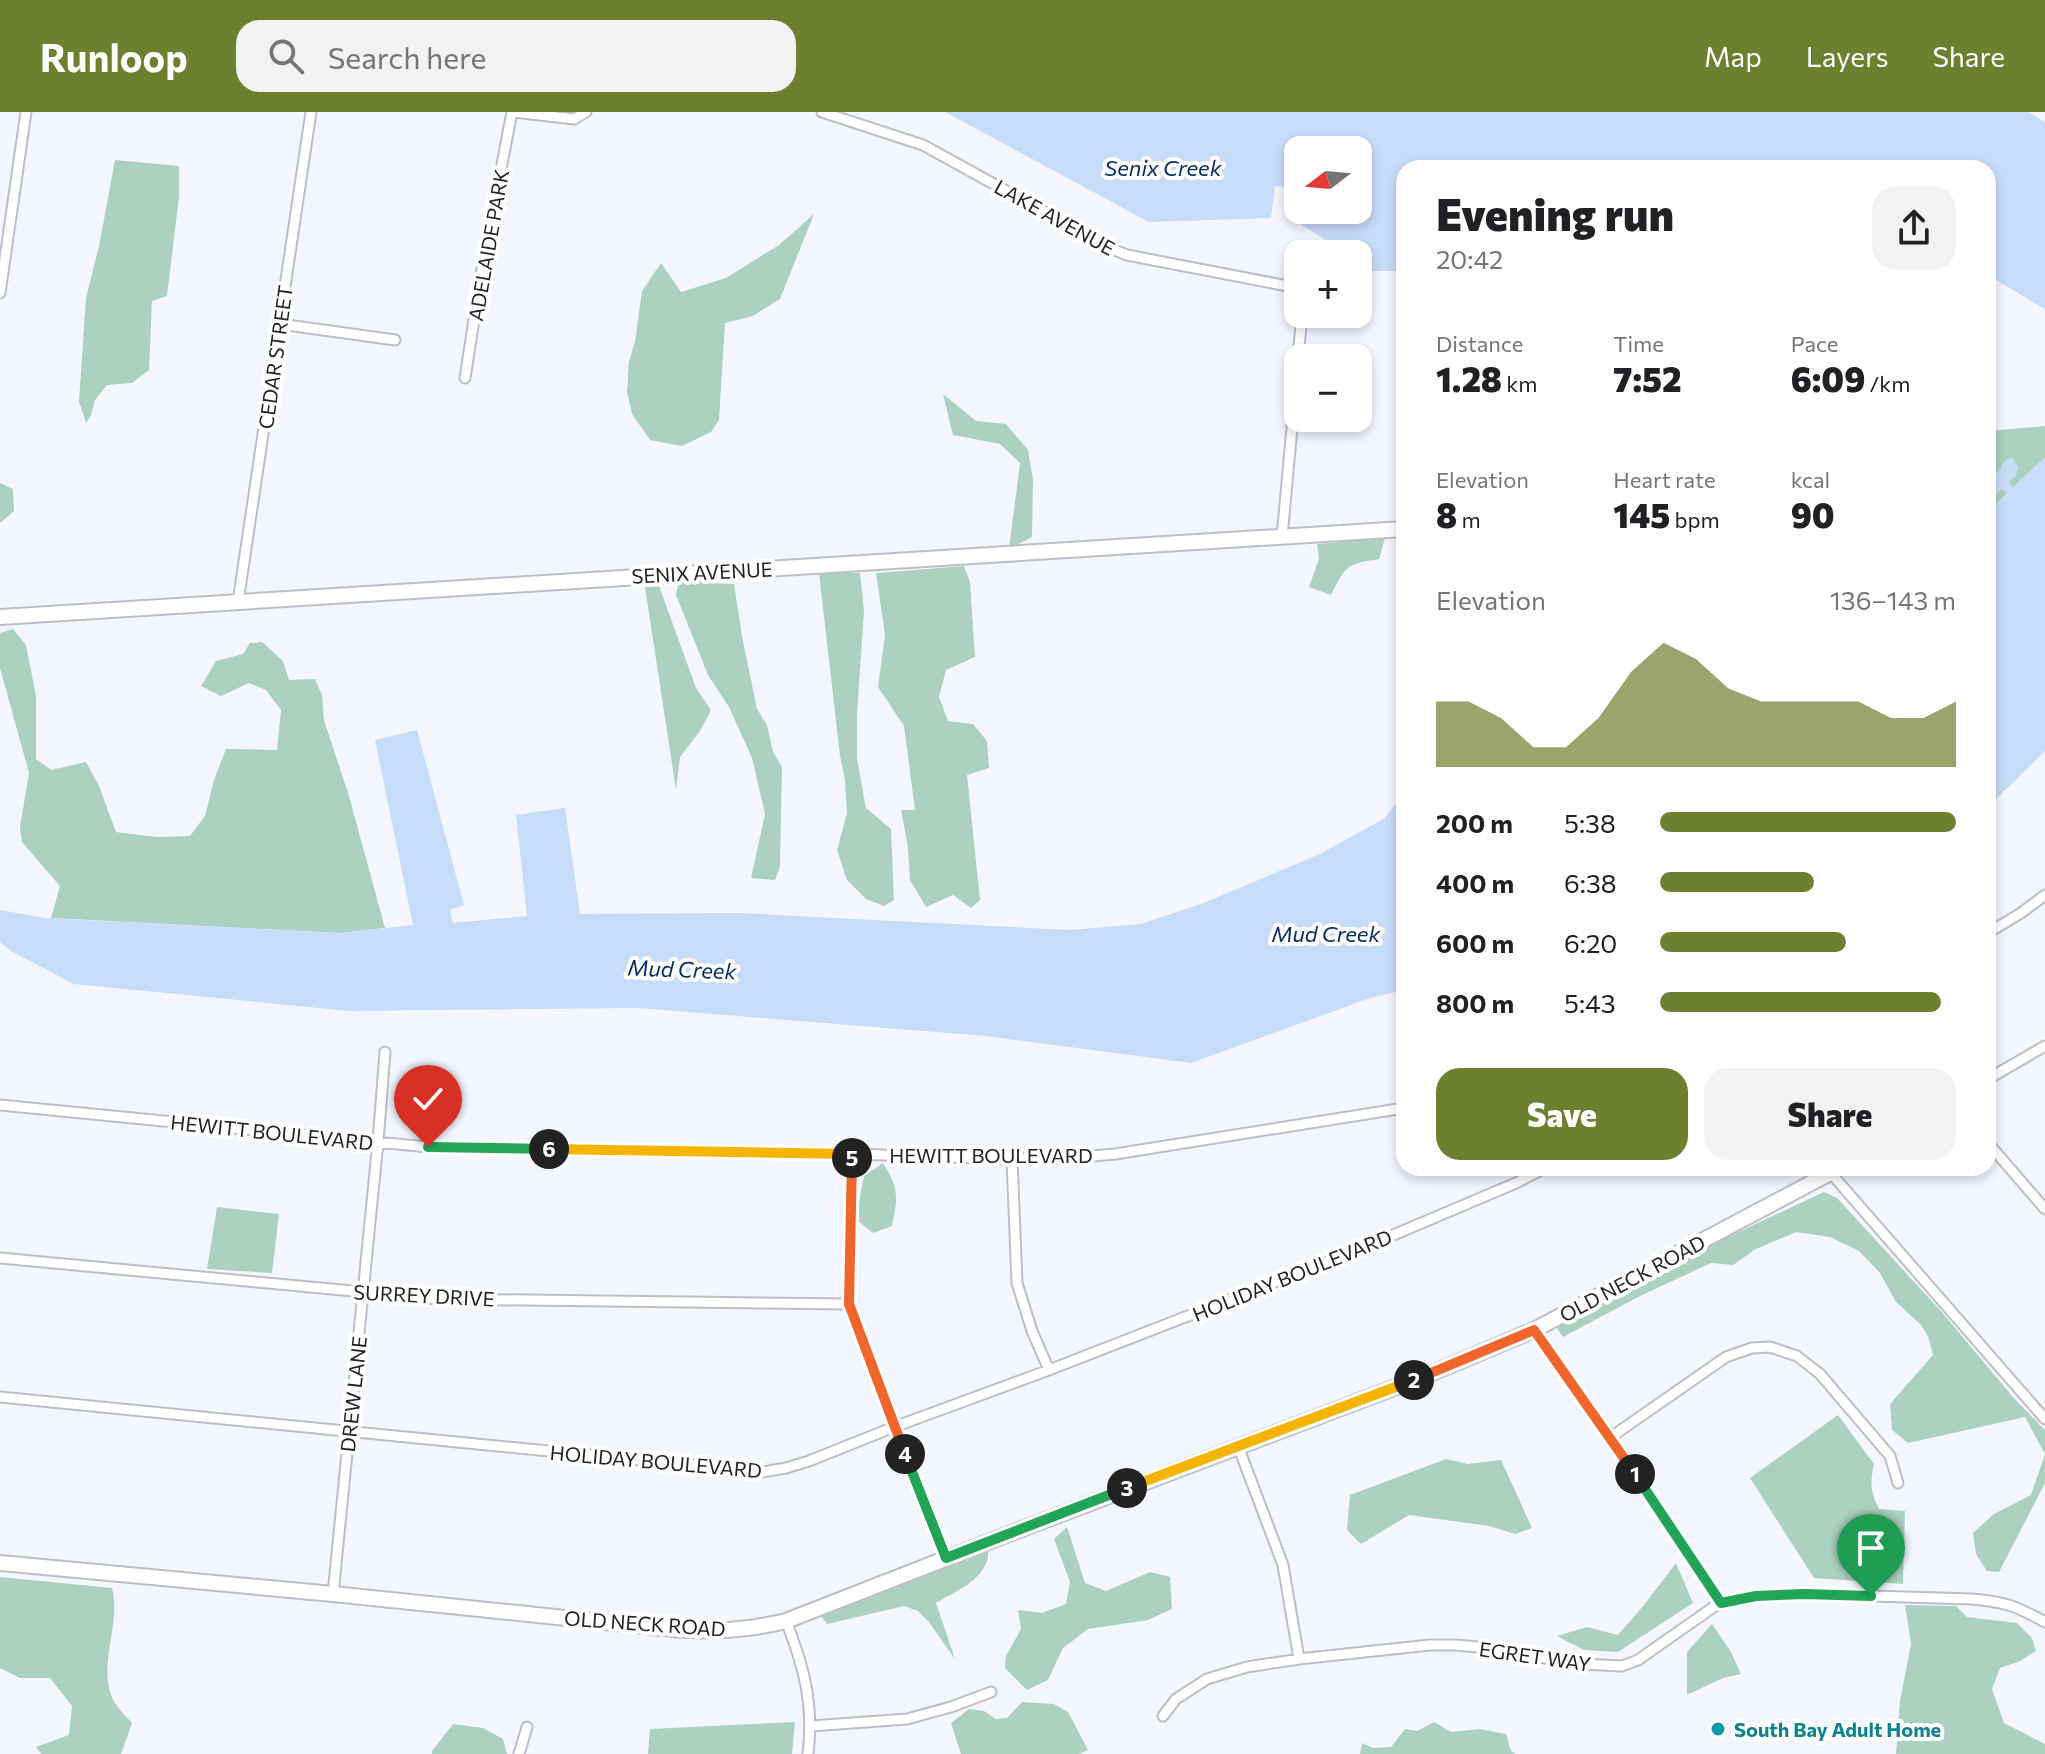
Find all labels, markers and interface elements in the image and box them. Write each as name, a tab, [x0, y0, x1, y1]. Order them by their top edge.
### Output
search box	[236, 20, 796, 92]
text: Runloop	[40, 33, 188, 80]
icon: search	[264, 34, 308, 78]
text: Search here	[328, 38, 486, 75]
text: Map	[1704, 39, 1762, 73]
text: Layers	[1806, 39, 1888, 73]
text: Share	[1932, 39, 2005, 73]
north arrow	[1284, 136, 1372, 224]
map controls	[1284, 136, 1372, 432]
water label: Senix Creek	[1104, 154, 1223, 181]
street label: ADELAIDE PARK	[463, 167, 513, 323]
street label: LAKE AVENUE	[991, 174, 1119, 260]
text: Evening run	[1436, 186, 1674, 240]
button: share	[1872, 186, 1956, 270]
button: +	[1284, 240, 1372, 328]
text: 20:42	[1436, 243, 1503, 274]
street label: CEDAR STREET	[253, 283, 297, 430]
text: Distance	[1436, 330, 1523, 357]
text: Time	[1613, 330, 1664, 357]
text: Pace	[1791, 330, 1838, 357]
button: −	[1284, 344, 1372, 432]
text: 1.28	[1436, 357, 1502, 399]
text: 7:52	[1613, 357, 1682, 399]
text: 6:09	[1791, 357, 1865, 399]
text: km	[1502, 370, 1537, 397]
text: /km	[1865, 370, 1910, 397]
text: Elevation	[1436, 466, 1529, 493]
text: Heart rate	[1613, 466, 1716, 493]
text: kcal	[1791, 466, 1830, 493]
text: 8	[1436, 493, 1457, 535]
text: 145	[1613, 493, 1670, 535]
text: 90	[1791, 493, 1835, 535]
text: m	[1457, 506, 1481, 533]
text: bpm	[1670, 506, 1720, 533]
street label: SENIX AVENUE	[631, 556, 773, 588]
text: Elevation	[1436, 584, 1546, 615]
text: 136–143 m	[1830, 584, 1956, 615]
text: 200 m	[1436, 807, 1513, 838]
text: 5:38	[1564, 807, 1616, 838]
text: 400 m	[1436, 867, 1514, 898]
text: 6:38	[1564, 867, 1617, 898]
water label: Mud Creek	[1272, 920, 1381, 947]
text: 600 m	[1436, 927, 1514, 958]
text: 6:20	[1564, 927, 1617, 958]
water label: Mud Creek	[627, 954, 738, 984]
text: 800 m	[1436, 987, 1514, 1018]
text: 5:43	[1564, 987, 1616, 1018]
pin	[394, 1065, 462, 1147]
button: Save	[1436, 1068, 1688, 1160]
button: Share	[1704, 1068, 1956, 1160]
icon: check	[406, 1077, 450, 1121]
street label: HEWITT BOULEVARD	[169, 1109, 375, 1155]
pin: 6	[529, 1129, 569, 1169]
text: 6	[542, 1135, 556, 1162]
pin: 5	[832, 1138, 872, 1178]
street label: HEWITT BOULEVARD	[889, 1143, 1093, 1167]
text: 5	[846, 1144, 858, 1171]
street label: HOLIDAY BOULEVARD	[1189, 1224, 1395, 1326]
street label: OLD NECK ROAD	[1555, 1229, 1709, 1327]
street label: SURREY DRIVE	[353, 1279, 495, 1311]
street label: DREW LANE	[335, 1335, 371, 1453]
pin: 2	[1394, 1360, 1434, 1400]
text: 2	[1408, 1366, 1420, 1393]
pin: 4	[885, 1434, 925, 1474]
street label: HOLIDAY BOULEVARD	[549, 1440, 763, 1482]
text: 4	[898, 1440, 912, 1467]
pin: 1	[1615, 1454, 1655, 1494]
text: 1	[1630, 1460, 1640, 1487]
pin: 3	[1107, 1468, 1147, 1508]
text: 3	[1121, 1474, 1133, 1501]
pin	[1837, 1514, 1905, 1596]
icon: arrive	[1849, 1526, 1893, 1570]
street label: OLD NECK ROAD	[564, 1605, 726, 1641]
street label: EGRET WAY	[1478, 1636, 1592, 1676]
place label: South Bay Adult Home	[1734, 1717, 1941, 1741]
marker: South Bay Adult Home	[1709, 1720, 1727, 1738]

